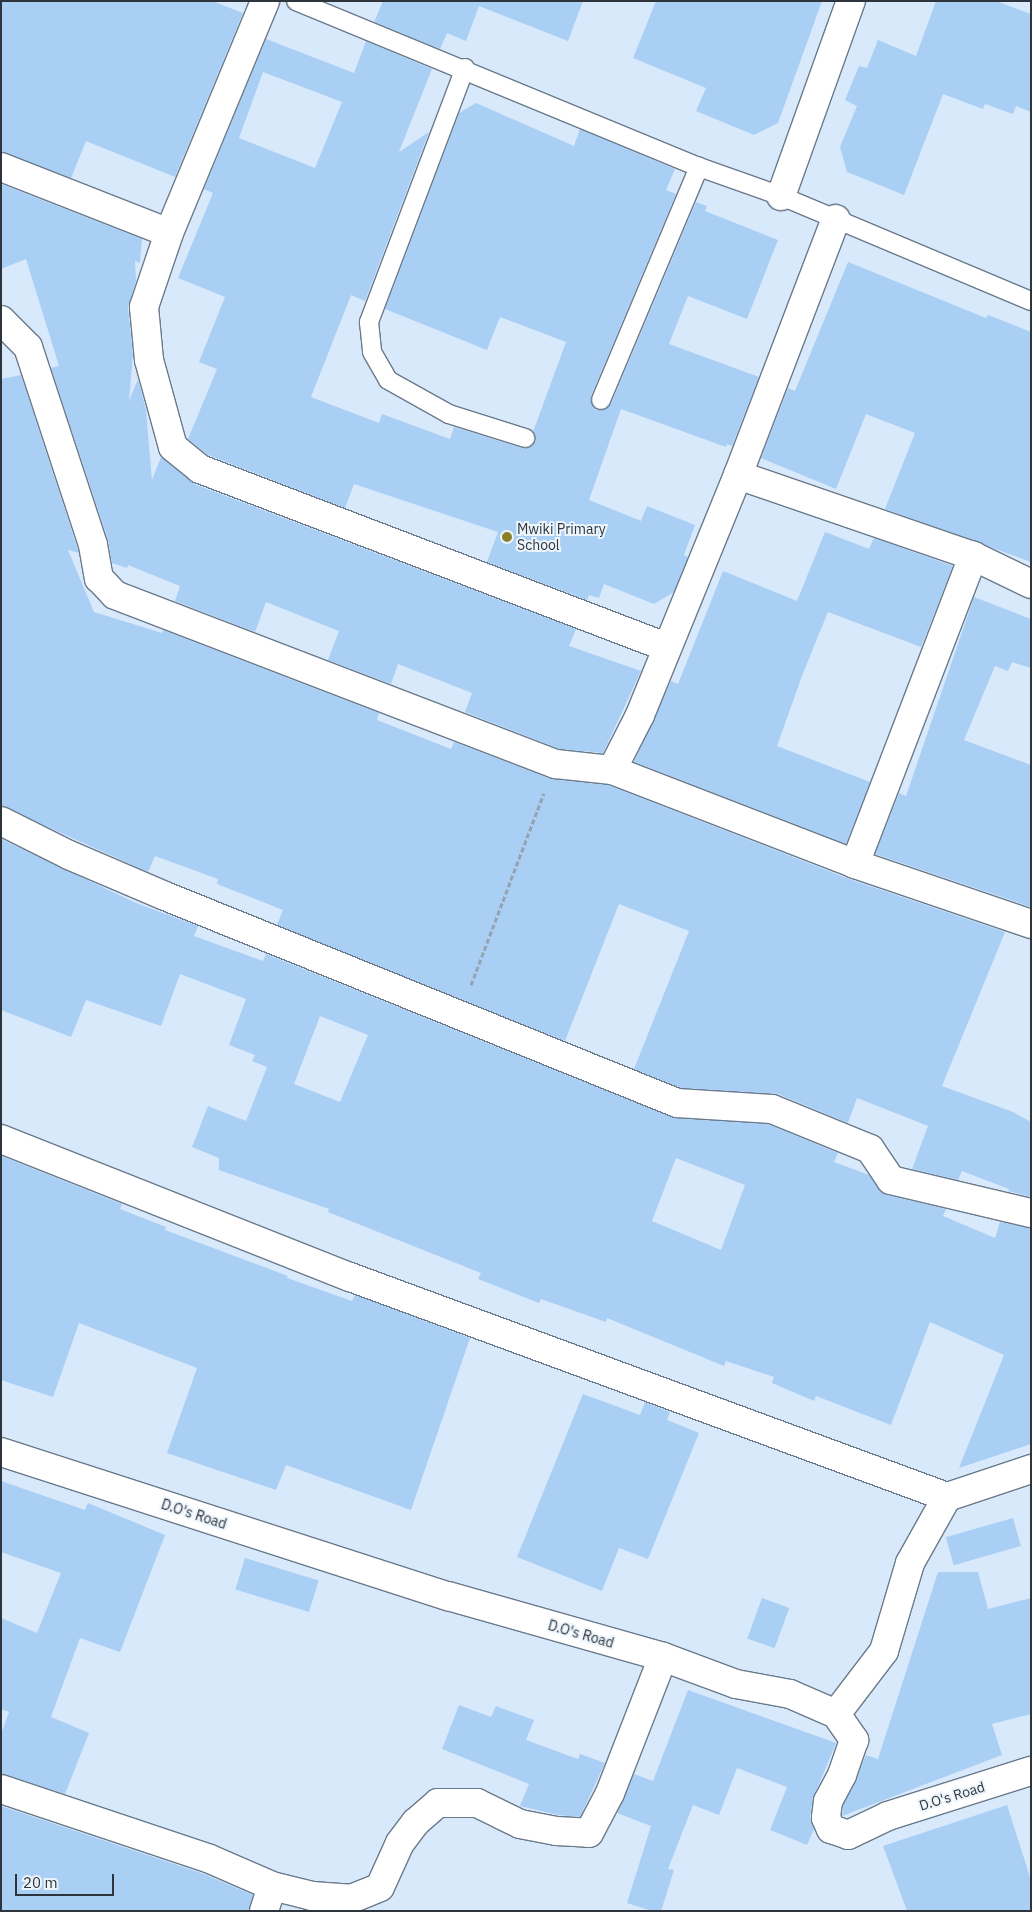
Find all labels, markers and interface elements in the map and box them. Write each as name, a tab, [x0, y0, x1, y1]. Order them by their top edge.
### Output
place label: Mwiki Primary School	[517, 521, 606, 554]
marker: Mwiki Primary School	[501, 531, 513, 543]
street label: D.O's Road	[159, 1496, 229, 1532]
street label: D.O's Road	[546, 1617, 616, 1651]
street label: D.O's Road	[917, 1778, 987, 1814]
scale bar	[18, 1864, 116, 1896]
text: 20 m	[23, 1873, 58, 1892]

